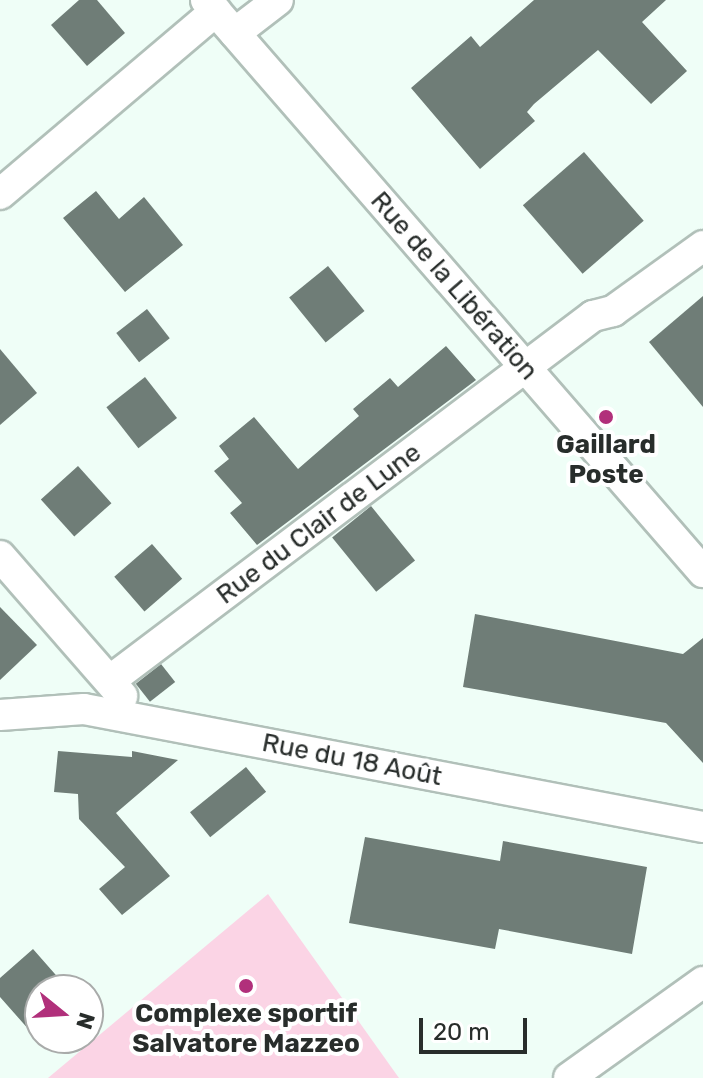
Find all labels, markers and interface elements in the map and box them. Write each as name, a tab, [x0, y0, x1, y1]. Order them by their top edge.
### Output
street label: Rue de la Libération	[364, 186, 544, 386]
marker: Gaillard Poste	[597, 408, 615, 426]
place label: Gaillard Poste	[556, 429, 656, 490]
street label: Rue du Clair de Lune	[210, 437, 428, 611]
street label: Rue du 18 Août	[259, 727, 445, 793]
north arrow	[24, 974, 104, 1054]
marker: Complexe sportif Salvatore Mazzeo	[237, 977, 255, 995]
place label: Complexe sportif Salvatore Mazzeo	[132, 998, 360, 1060]
scale bar	[423, 1002, 531, 1052]
text: N	[70, 1009, 101, 1033]
text: 20 m	[433, 1018, 490, 1046]

